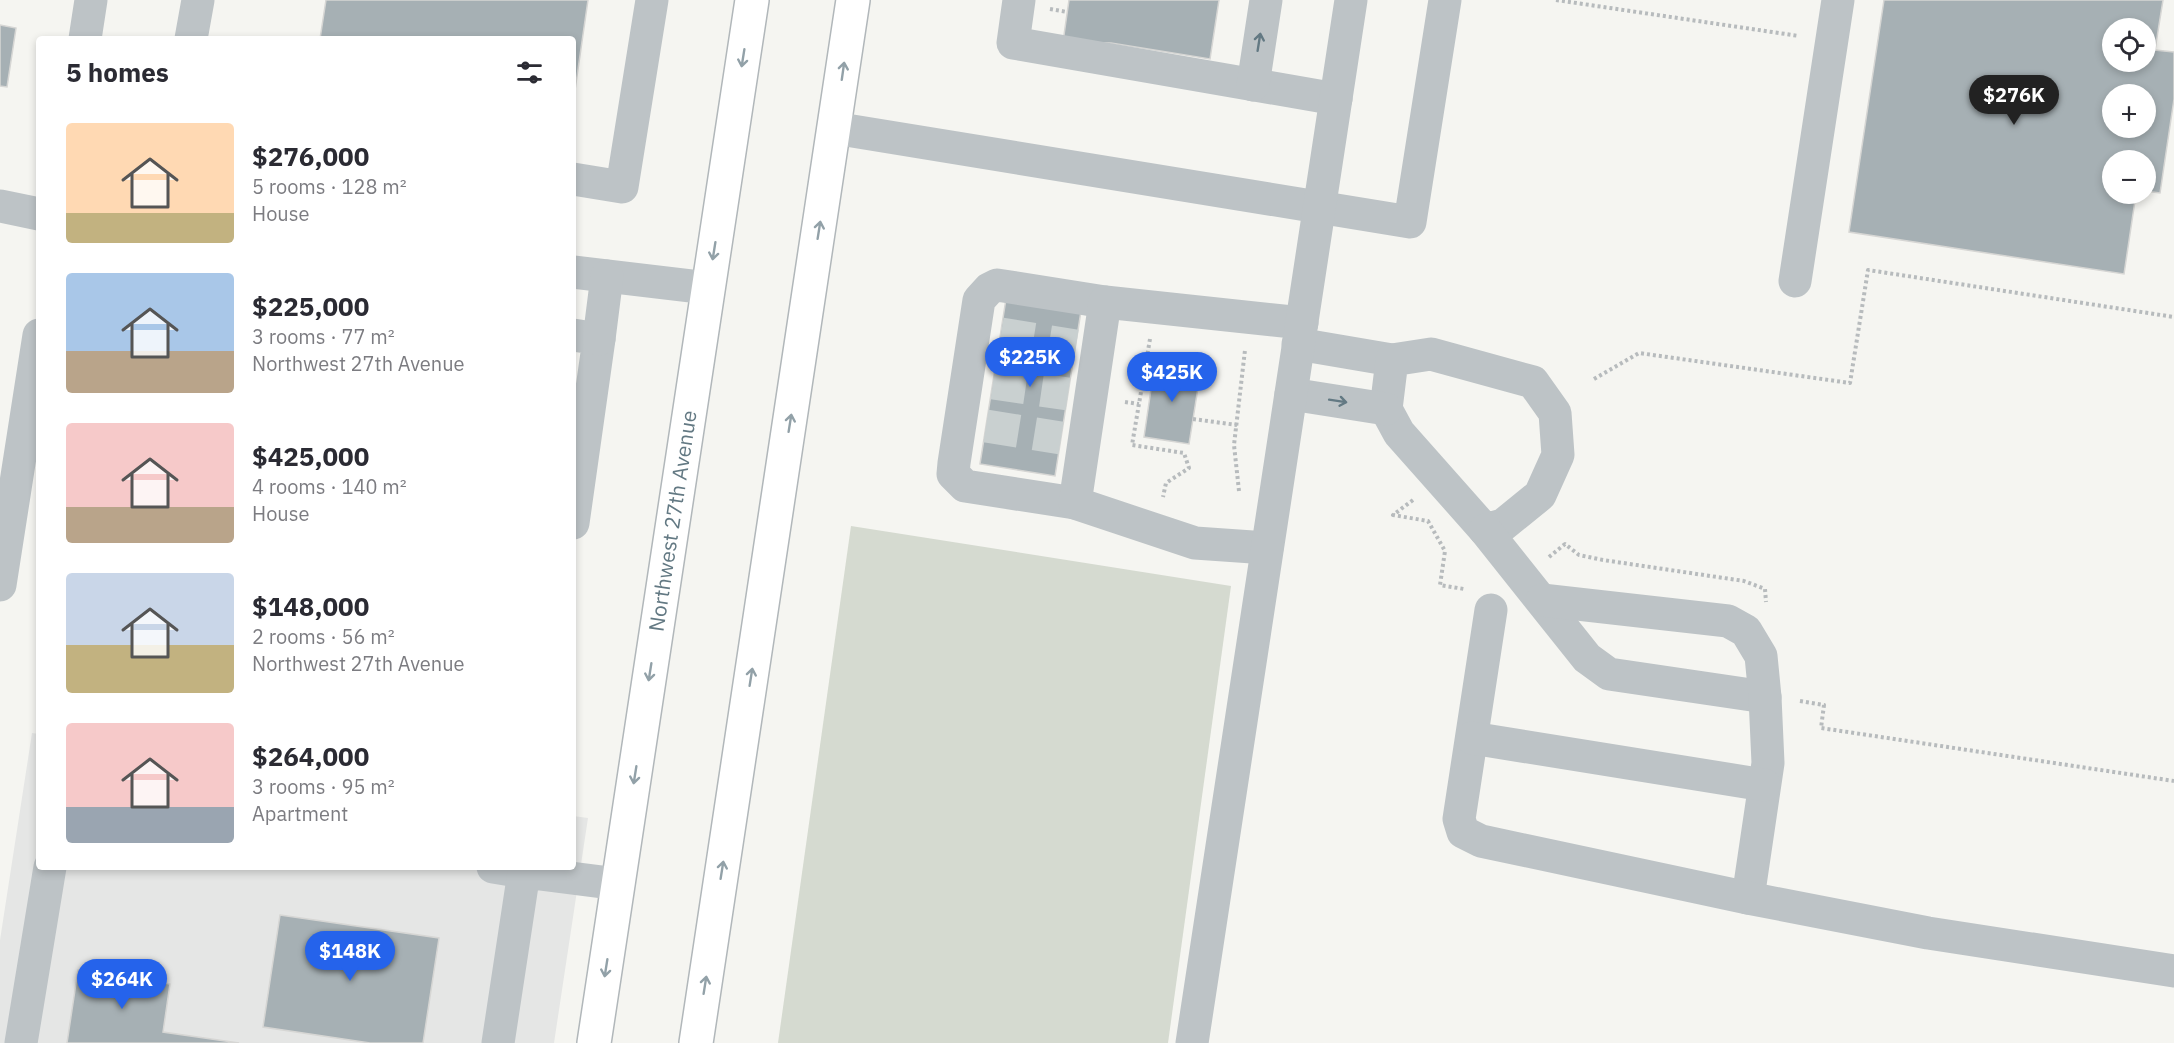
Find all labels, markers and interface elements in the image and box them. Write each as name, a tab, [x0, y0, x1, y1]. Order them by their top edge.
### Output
map controls	[2102, 18, 2156, 204]
button: locate	[2102, 18, 2156, 72]
one-way arrow	[1254, 33, 1265, 53]
one-way arrow	[737, 47, 748, 67]
text: 5 homes	[66, 55, 169, 89]
icon: filters	[513, 56, 546, 89]
one-way arrow	[837, 61, 848, 81]
pin: $276K	[1972, 75, 2056, 126]
text: $276K	[1983, 81, 2045, 108]
button: +	[2102, 84, 2156, 138]
text: $276,000	[252, 139, 369, 173]
icon: home	[114, 147, 186, 219]
button: −	[2102, 150, 2156, 204]
text: 5 rooms · 128 m²	[252, 173, 407, 200]
text: House	[252, 200, 309, 227]
one-way arrow	[813, 221, 824, 241]
one-way arrow	[708, 240, 719, 260]
text: $225,000	[252, 289, 369, 323]
icon: home	[114, 297, 186, 369]
text: 3 rooms · 77 m²	[252, 323, 395, 350]
pin: $225K	[988, 337, 1072, 388]
text: $225K	[999, 343, 1061, 370]
text: Northwest 27th Avenue	[252, 350, 465, 377]
pin: $425K	[1130, 352, 1214, 403]
text: $425K	[1141, 358, 1203, 385]
one-way arrow	[1328, 396, 1348, 407]
street label: Northwest 27th Avenue	[642, 408, 703, 633]
one-way arrow	[784, 414, 795, 434]
text: $425,000	[252, 439, 369, 473]
icon: home	[114, 447, 186, 519]
text: 4 rooms · 140 m²	[252, 473, 407, 500]
text: House	[252, 500, 309, 527]
text: $148,000	[252, 589, 369, 623]
icon: home	[114, 597, 186, 669]
text: 2 rooms · 56 m²	[252, 623, 395, 650]
text: Northwest 27th Avenue	[252, 650, 465, 677]
one-way arrow	[645, 661, 656, 681]
one-way arrow	[746, 668, 757, 687]
text: $264,000	[252, 739, 369, 773]
icon: home	[114, 747, 186, 819]
one-way arrow	[629, 764, 640, 784]
text: 3 rooms · 95 m²	[252, 773, 395, 800]
text: Apartment	[252, 800, 348, 827]
one-way arrow	[717, 861, 728, 880]
pin: $148K	[308, 931, 392, 982]
text: $148K	[319, 937, 381, 964]
one-way arrow	[600, 957, 611, 977]
pin: $264K	[80, 959, 164, 1010]
text: $264K	[91, 965, 153, 992]
one-way arrow	[700, 976, 711, 996]

